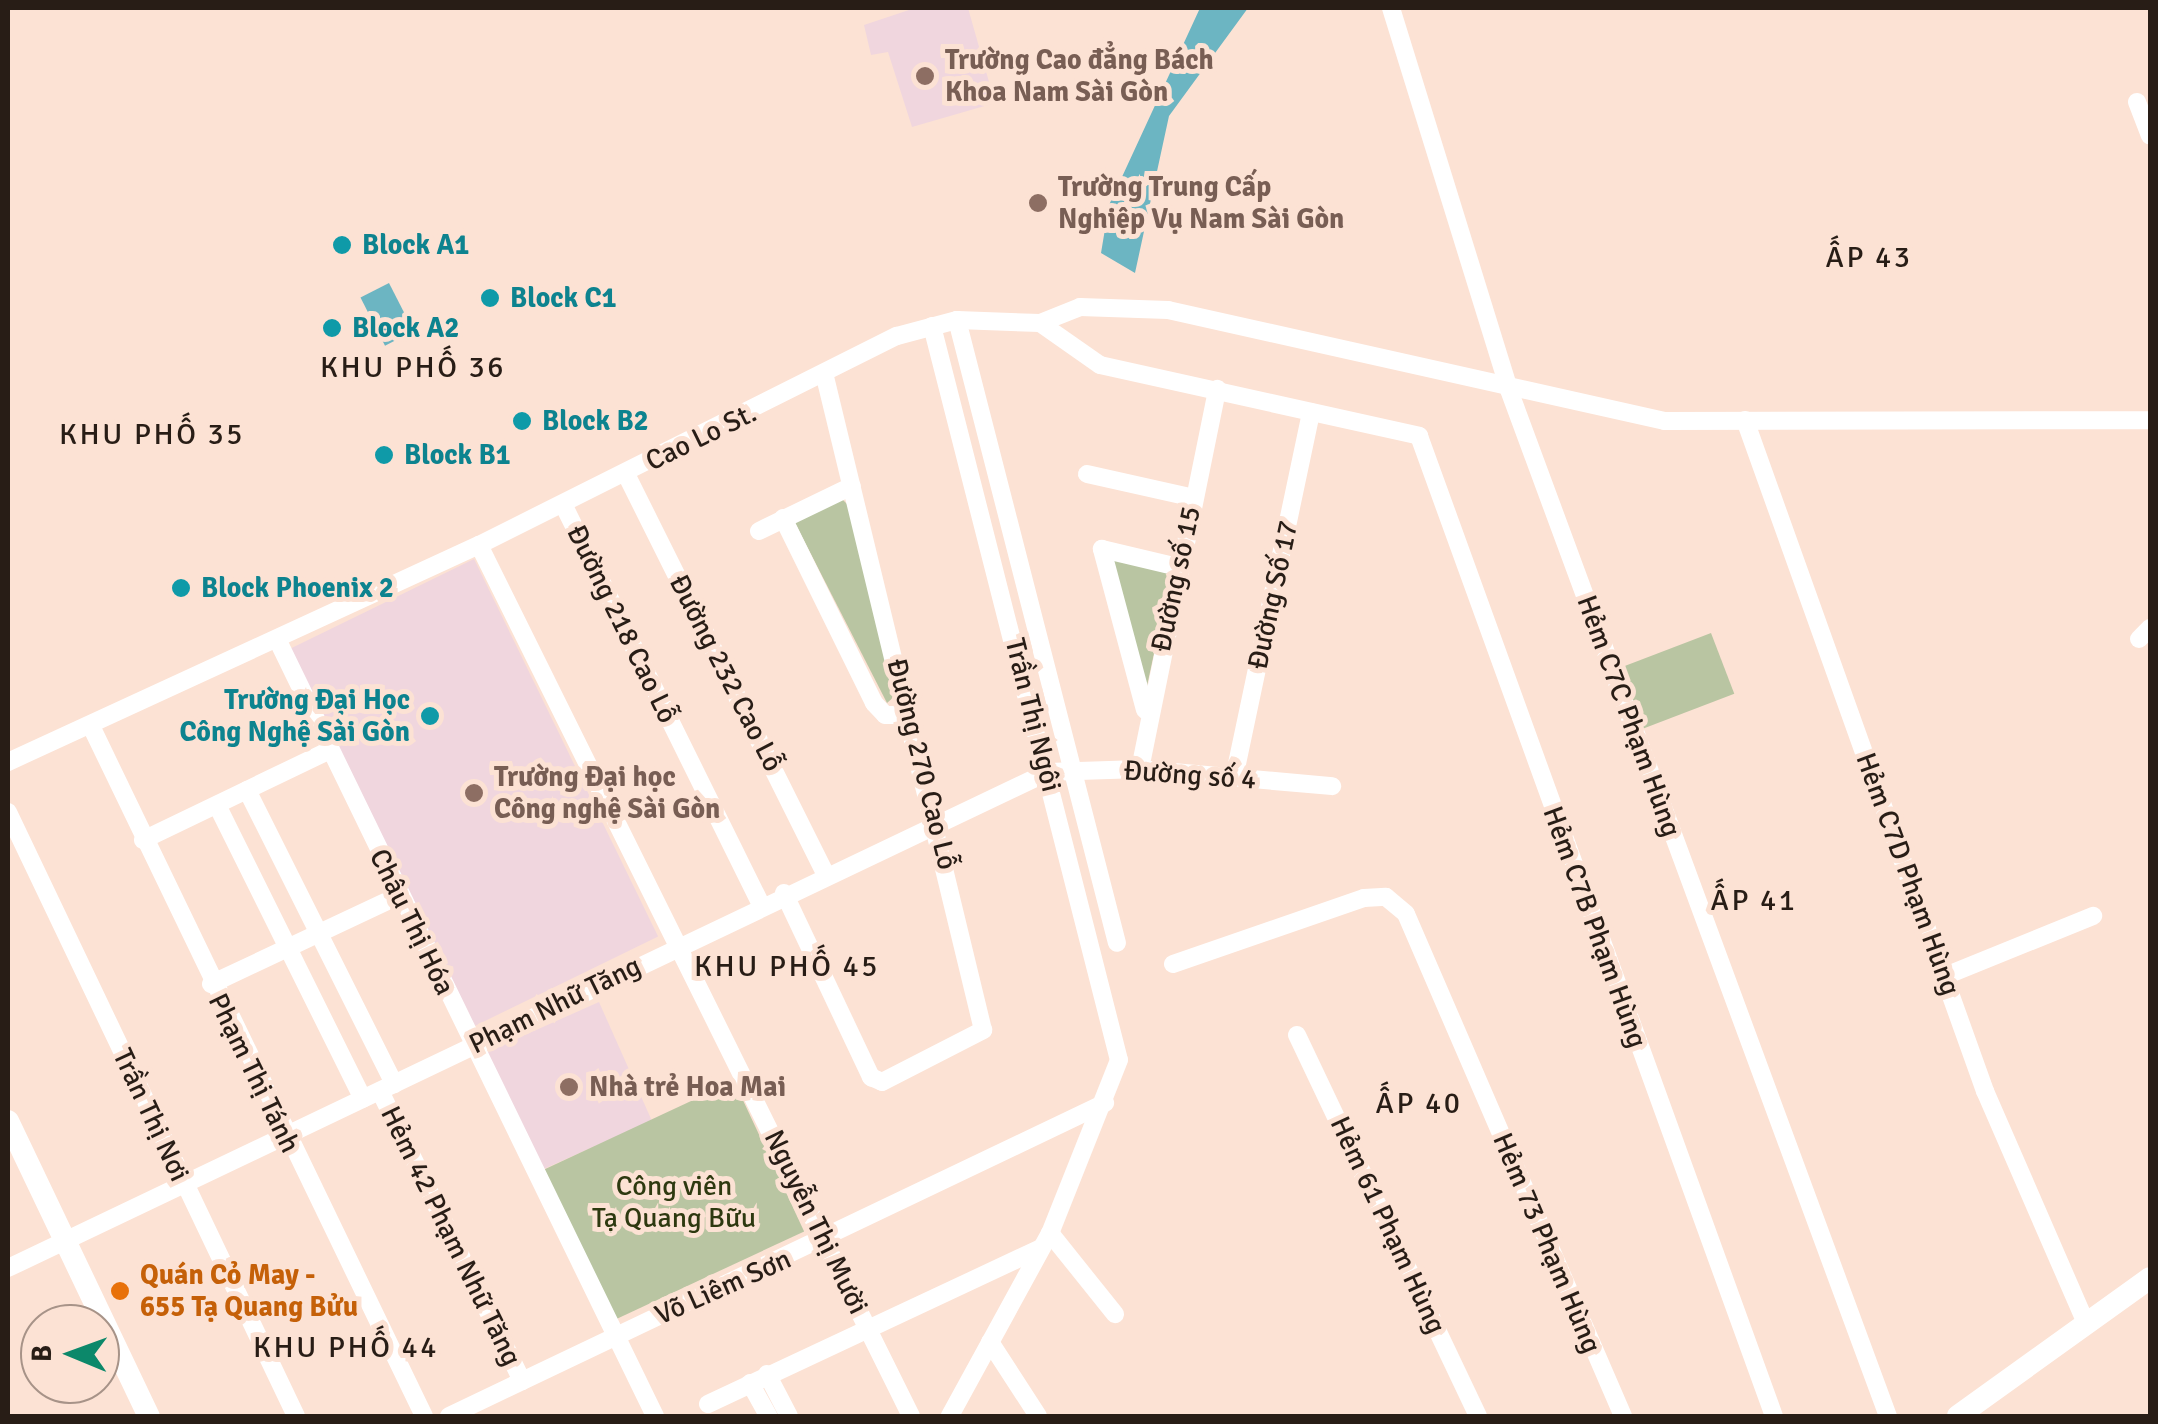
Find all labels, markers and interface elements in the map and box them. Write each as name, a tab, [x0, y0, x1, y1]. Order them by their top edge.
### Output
place label: Trường Cao đẳng Bách Khoa Nam Sài Gòn	[945, 43, 1214, 109]
marker: Trường Cao đẳng Bách Khoa Nam Sài Gòn	[914, 65, 936, 87]
place label: Trường Trung Cấp Nghiệp Vụ Nam Sài Gòn	[1058, 170, 1344, 236]
marker: Trường Trung Cấp Nghiệp Vụ Nam Sài Gòn	[1027, 192, 1049, 214]
place label: Block A1	[362, 228, 469, 262]
marker: Block A1	[331, 234, 353, 256]
district label: ẤP 43	[1826, 240, 1912, 276]
place label: Block C1	[510, 281, 617, 315]
marker: Block C1	[479, 287, 501, 309]
place label: Block A2	[352, 311, 459, 345]
marker: Block A2	[321, 317, 343, 339]
district label: KHU PHỐ 36	[320, 350, 506, 386]
street label: Cao Lo St.	[640, 396, 762, 478]
place label: Block B2	[542, 404, 649, 438]
marker: Block B2	[511, 410, 533, 432]
district label: KHU PHỐ 35	[59, 417, 245, 453]
place label: Block B1	[404, 438, 511, 472]
marker: Block B1	[373, 444, 395, 466]
street label: Đường số 15	[1144, 503, 1208, 655]
street label: Đường Số 17	[1241, 518, 1305, 672]
street label: Đường 218 Cao Lỗ	[559, 519, 685, 729]
street label: Đường 232 Cao Lỗ	[662, 569, 790, 777]
place label: Block Phoenix 2	[201, 571, 394, 605]
marker: Block Phoenix 2	[170, 577, 192, 599]
street label: Hẻm C7C Phạm Hùng	[1570, 591, 1688, 841]
street label: Trần Thị Ngôi	[998, 635, 1068, 795]
street label: Đường 270 Cao Lỗ	[880, 655, 964, 873]
place label: Trường Đại Học Công Nghệ Sài Gòn	[179, 683, 410, 749]
marker: Trường Đại Học Công Nghệ Sài Gòn	[419, 705, 441, 727]
street label: Hẻm C7D Phạm Hùng	[1848, 748, 1968, 1000]
street label: Đường số 4	[1123, 754, 1257, 796]
place label: Trường Đại học Công nghệ Sài Gòn	[494, 760, 720, 826]
marker: Trường Đại học Công nghệ Sài Gòn	[463, 782, 485, 804]
street label: Hẻm C7B Phạm Hùng	[1536, 802, 1654, 1052]
street label: Châu Thị Hóa	[362, 844, 462, 1000]
district label: ẤP 41	[1711, 883, 1797, 919]
street label: Phạm Nhữ Tăng	[464, 949, 646, 1061]
district label: KHU PHỐ 45	[694, 949, 880, 985]
street label: Phạm Thị Tánh	[201, 988, 307, 1158]
street label: Trần Thị Nơi	[106, 1043, 196, 1187]
place label: Nhà trẻ Hoa Mai	[589, 1070, 786, 1104]
marker: Nhà trẻ Hoa Mai	[558, 1076, 580, 1098]
district label: ẤP 40	[1376, 1086, 1462, 1122]
street label: Hẻm 42 Phạm Nhữ Tăng	[374, 1101, 528, 1371]
street label: Hẻm 61 Phạm Hùng	[1323, 1111, 1453, 1339]
street label: Nguyễn Thị Mười	[757, 1125, 875, 1319]
street label: Hẻm 73 Phạm Hùng	[1485, 1128, 1609, 1358]
park label: Công viên Tạ Quang Bữu	[592, 1169, 756, 1235]
street label: Võ Liêm Sơn	[650, 1242, 796, 1332]
place label: Quán Cỏ May - 655 Tạ Quang Bửu	[140, 1258, 358, 1324]
marker: Quán Cỏ May - 655 Tạ Quang Bửu	[109, 1280, 131, 1302]
north arrow	[20, 1304, 120, 1404]
district label: KHU PHỐ 44	[253, 1330, 439, 1366]
text: B	[25, 1345, 59, 1362]

